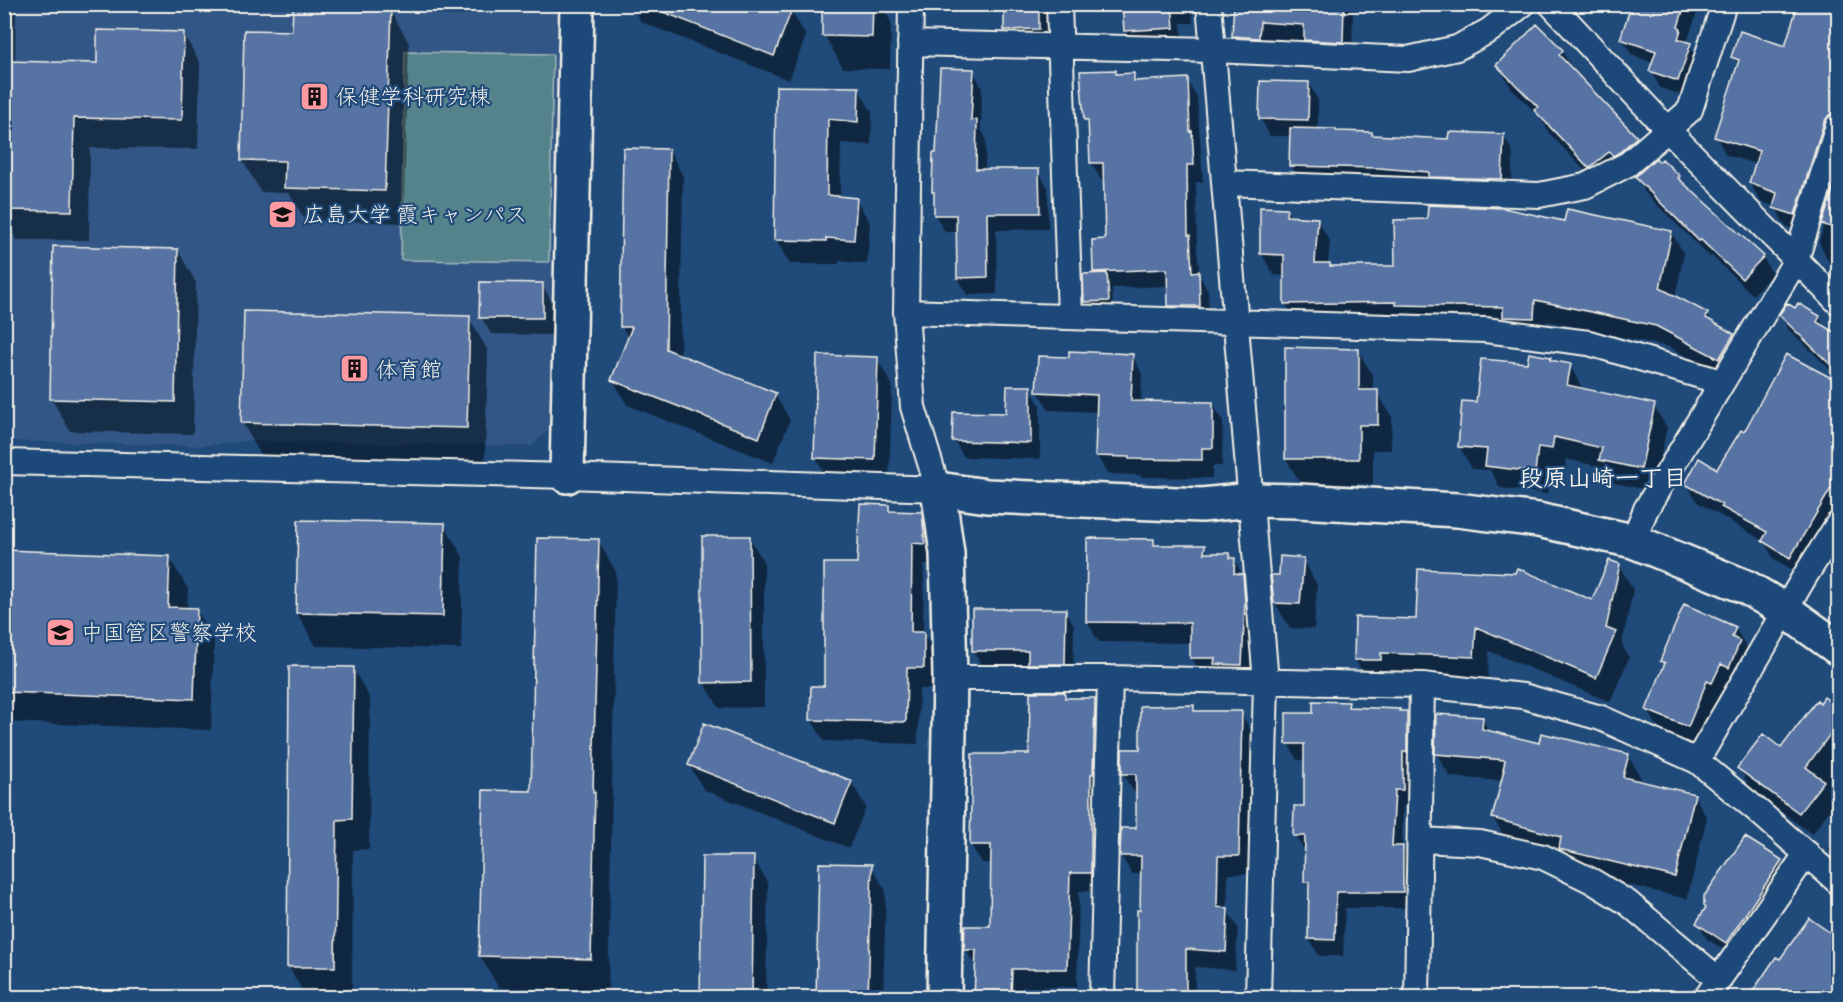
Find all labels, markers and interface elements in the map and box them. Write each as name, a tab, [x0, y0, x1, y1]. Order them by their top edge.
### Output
building icon: 保健学科研究棟	[299, 80, 331, 112]
place label: 保健学科研究棟	[336, 86, 490, 113]
school or university icon: 広島大学 霞キャンパス	[266, 198, 298, 230]
place label: 広島大学 霞キャンパス	[303, 204, 527, 231]
building icon: 体育館	[339, 353, 371, 385]
place label: 体育館	[376, 359, 442, 386]
district label: 段原山崎一丁目	[1519, 466, 1687, 496]
school or university icon: 中国管区警察学校	[44, 616, 76, 648]
place label: 中国管区警察学校	[81, 621, 257, 649]

